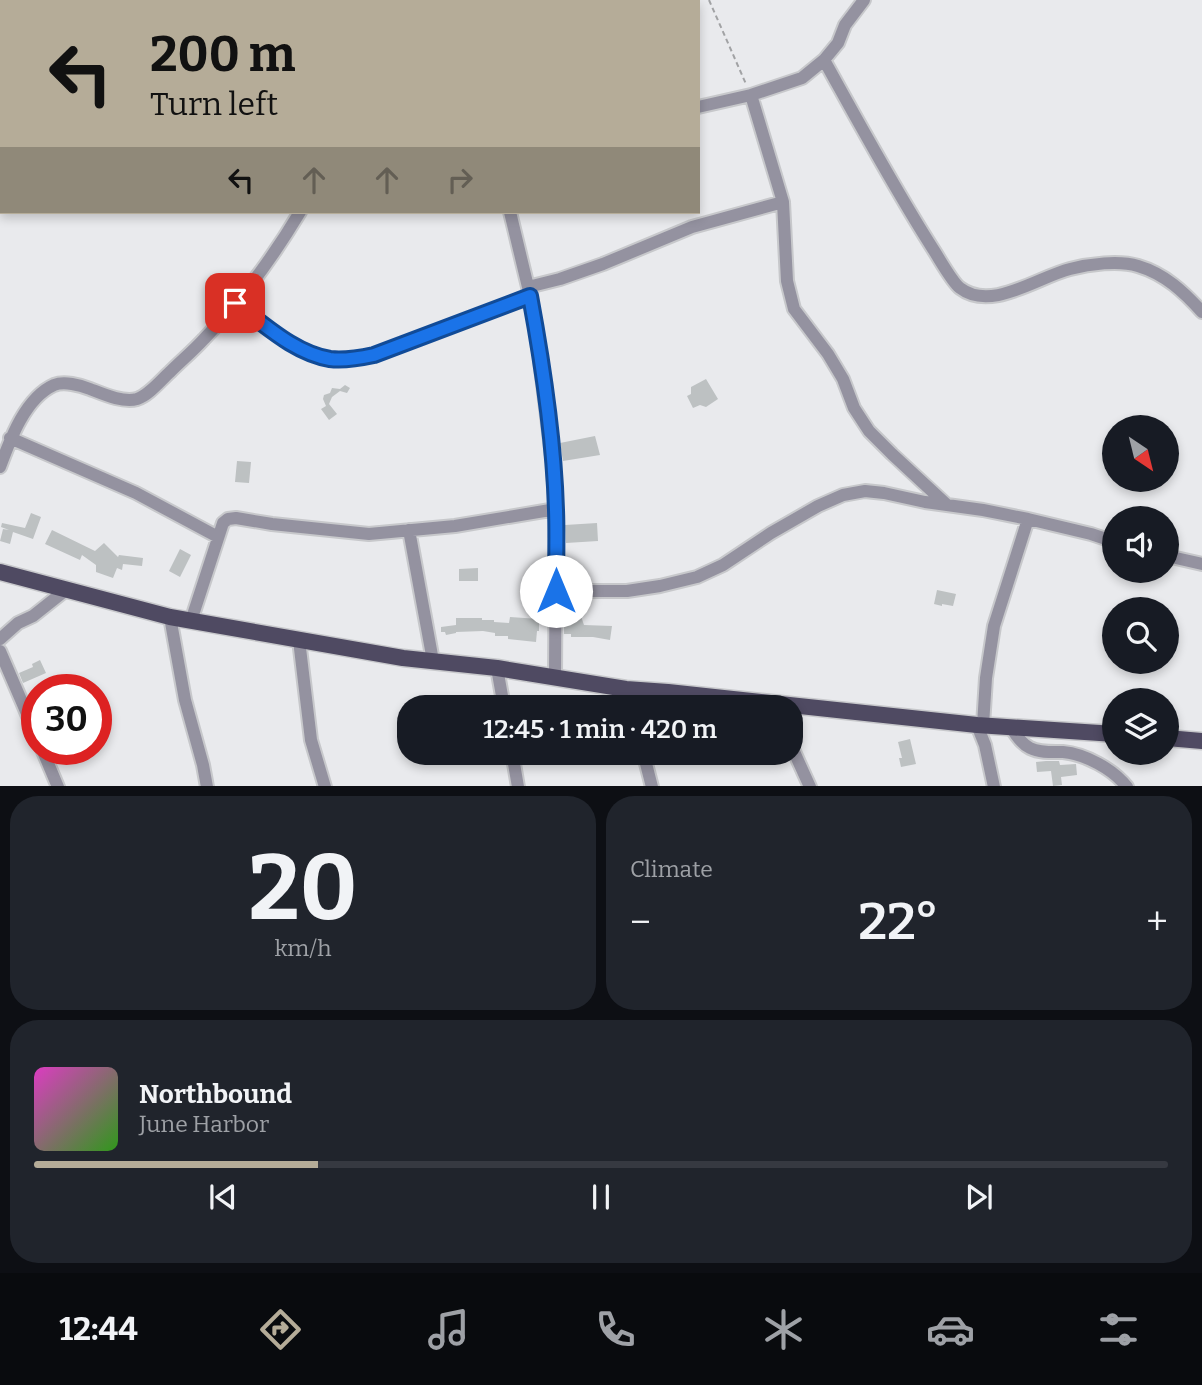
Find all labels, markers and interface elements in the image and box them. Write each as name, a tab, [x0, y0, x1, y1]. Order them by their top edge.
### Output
text: 200 m	[150, 25, 295, 84]
icon: left	[35, 28, 126, 119]
text: Turn left	[150, 85, 278, 123]
icon: left	[222, 161, 260, 199]
icon: ahead	[295, 161, 333, 199]
icon: ahead	[368, 161, 406, 199]
icon: right	[441, 161, 479, 199]
pin	[205, 273, 265, 333]
icon: arrive	[216, 284, 254, 322]
north arrow	[1102, 415, 1180, 492]
map controls	[1102, 415, 1179, 765]
button: sound	[1102, 506, 1179, 583]
position arrow	[519, 554, 593, 628]
button: search	[1102, 597, 1179, 674]
speed limit sign: 30	[21, 674, 112, 765]
button: layers	[1102, 688, 1179, 765]
text: 12:45 · 1 min · 420 m	[483, 714, 717, 745]
text: 20	[248, 834, 358, 943]
text: Climate	[630, 855, 713, 883]
text: 22°	[858, 890, 939, 953]
text: −	[630, 899, 651, 945]
text: +	[1146, 899, 1168, 945]
text: km/h	[275, 934, 331, 962]
text: Northbound	[139, 1079, 292, 1110]
text: June Harbor	[139, 1110, 269, 1138]
icon: previous	[204, 1178, 242, 1216]
icon: pause	[582, 1178, 620, 1216]
icon: next	[960, 1178, 998, 1216]
icon: directions	[256, 1305, 305, 1354]
icon: music	[424, 1305, 473, 1354]
icon: phone	[591, 1305, 640, 1354]
icon: climate	[759, 1305, 808, 1354]
icon: car	[926, 1305, 975, 1354]
icon: filters	[1094, 1305, 1143, 1354]
text: 12:44	[59, 1310, 138, 1348]

